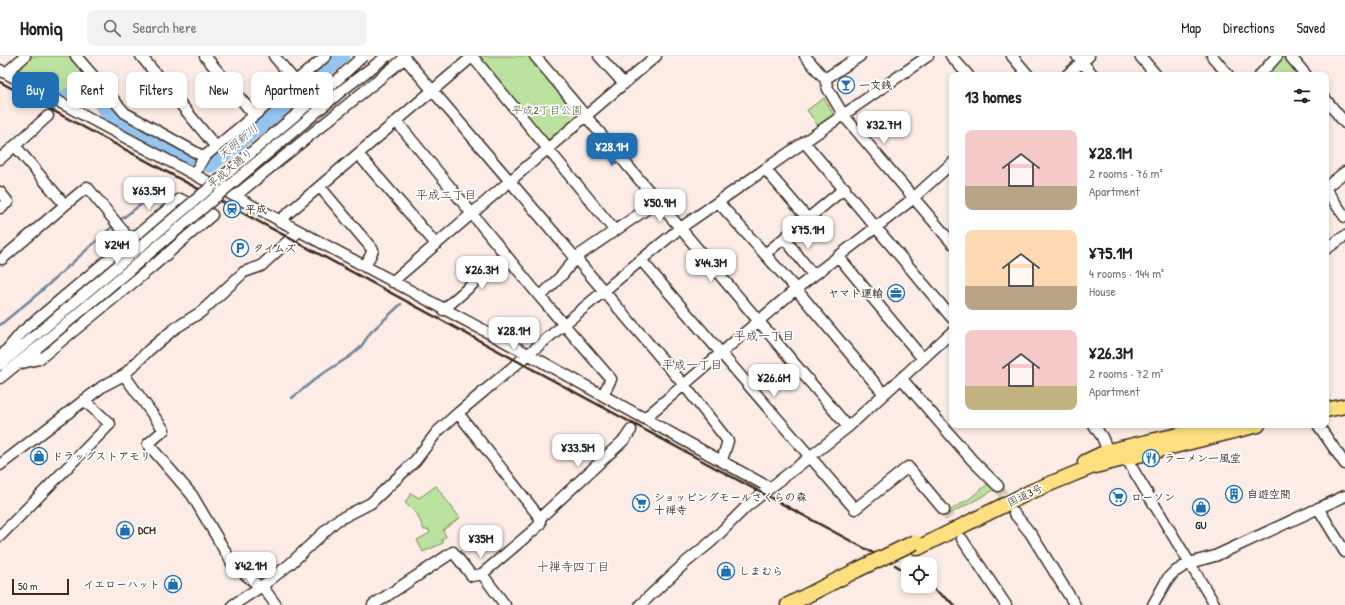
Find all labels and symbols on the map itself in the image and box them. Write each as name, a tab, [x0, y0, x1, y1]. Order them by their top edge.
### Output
bar icon: 一文銭	[836, 75, 856, 95]
place label: 一文銭	[859, 78, 892, 92]
park label: 平成2丁目公園	[511, 103, 583, 117]
pin: ¥32.7M	[851, 111, 917, 145]
water label: 天明新川	[214, 120, 262, 164]
pin: ¥28.1M	[579, 133, 645, 167]
street label: 平成大通り	[204, 145, 256, 191]
pin: ¥63.5M	[116, 177, 182, 211]
district label: 平成二丁目	[416, 186, 476, 203]
pin: ¥50.9M	[627, 189, 693, 223]
station icon: 平成	[222, 199, 242, 219]
place label: 平成	[245, 202, 267, 216]
pin: ¥75.1M	[775, 216, 841, 250]
pin: ¥24M	[93, 231, 141, 265]
parking icon: タイムズ	[230, 238, 250, 258]
place label: タイムズ	[253, 241, 296, 255]
pin: ¥44.3M	[678, 249, 744, 283]
pin: ¥26.3M	[449, 256, 515, 290]
office icon: ヤマト運輸	[886, 283, 906, 303]
place label: ヤマト運輸	[828, 286, 883, 300]
pin: ¥28.1M	[481, 317, 547, 351]
district label: 平成一丁目	[734, 327, 794, 344]
district label: 平成一丁目	[662, 356, 722, 373]
pin: ¥26.6M	[741, 364, 807, 398]
pin: ¥33.5M	[545, 434, 611, 468]
shop icon: ドラッグストアモリ	[29, 446, 49, 466]
restaurant icon: ラーメン一風堂	[1141, 448, 1161, 468]
place label: ドラッグストアモリ	[52, 449, 151, 463]
place label: ラーメン一風堂	[1164, 451, 1241, 465]
street label: 国道3号	[1005, 481, 1045, 509]
building icon: 自遊空間	[1224, 484, 1244, 504]
supermarket icon: ローソン	[1108, 487, 1128, 507]
place label: 自遊空間	[1247, 487, 1291, 501]
place label: ショッピングモールさくらの森 十禅寺	[654, 490, 807, 517]
place label: ローソン	[1131, 490, 1175, 504]
supermarket icon: ショッピングモールさくらの森 十禅寺	[631, 493, 651, 513]
shop icon: GU	[1191, 497, 1211, 517]
place label: GU	[1195, 518, 1207, 532]
shop icon: DCM	[115, 520, 135, 540]
place label: DCM	[138, 523, 156, 537]
pin: ¥35M	[457, 525, 505, 559]
pin: ¥42.1M	[218, 552, 284, 586]
district label: 十禅寺四丁目	[537, 558, 609, 575]
shop icon: しまむら	[716, 561, 736, 581]
place label: しまむら	[739, 564, 783, 578]
shop icon: イエローハット	[163, 574, 183, 594]
scale bar	[12, 577, 69, 596]
place label: イエローハット	[83, 577, 160, 591]

